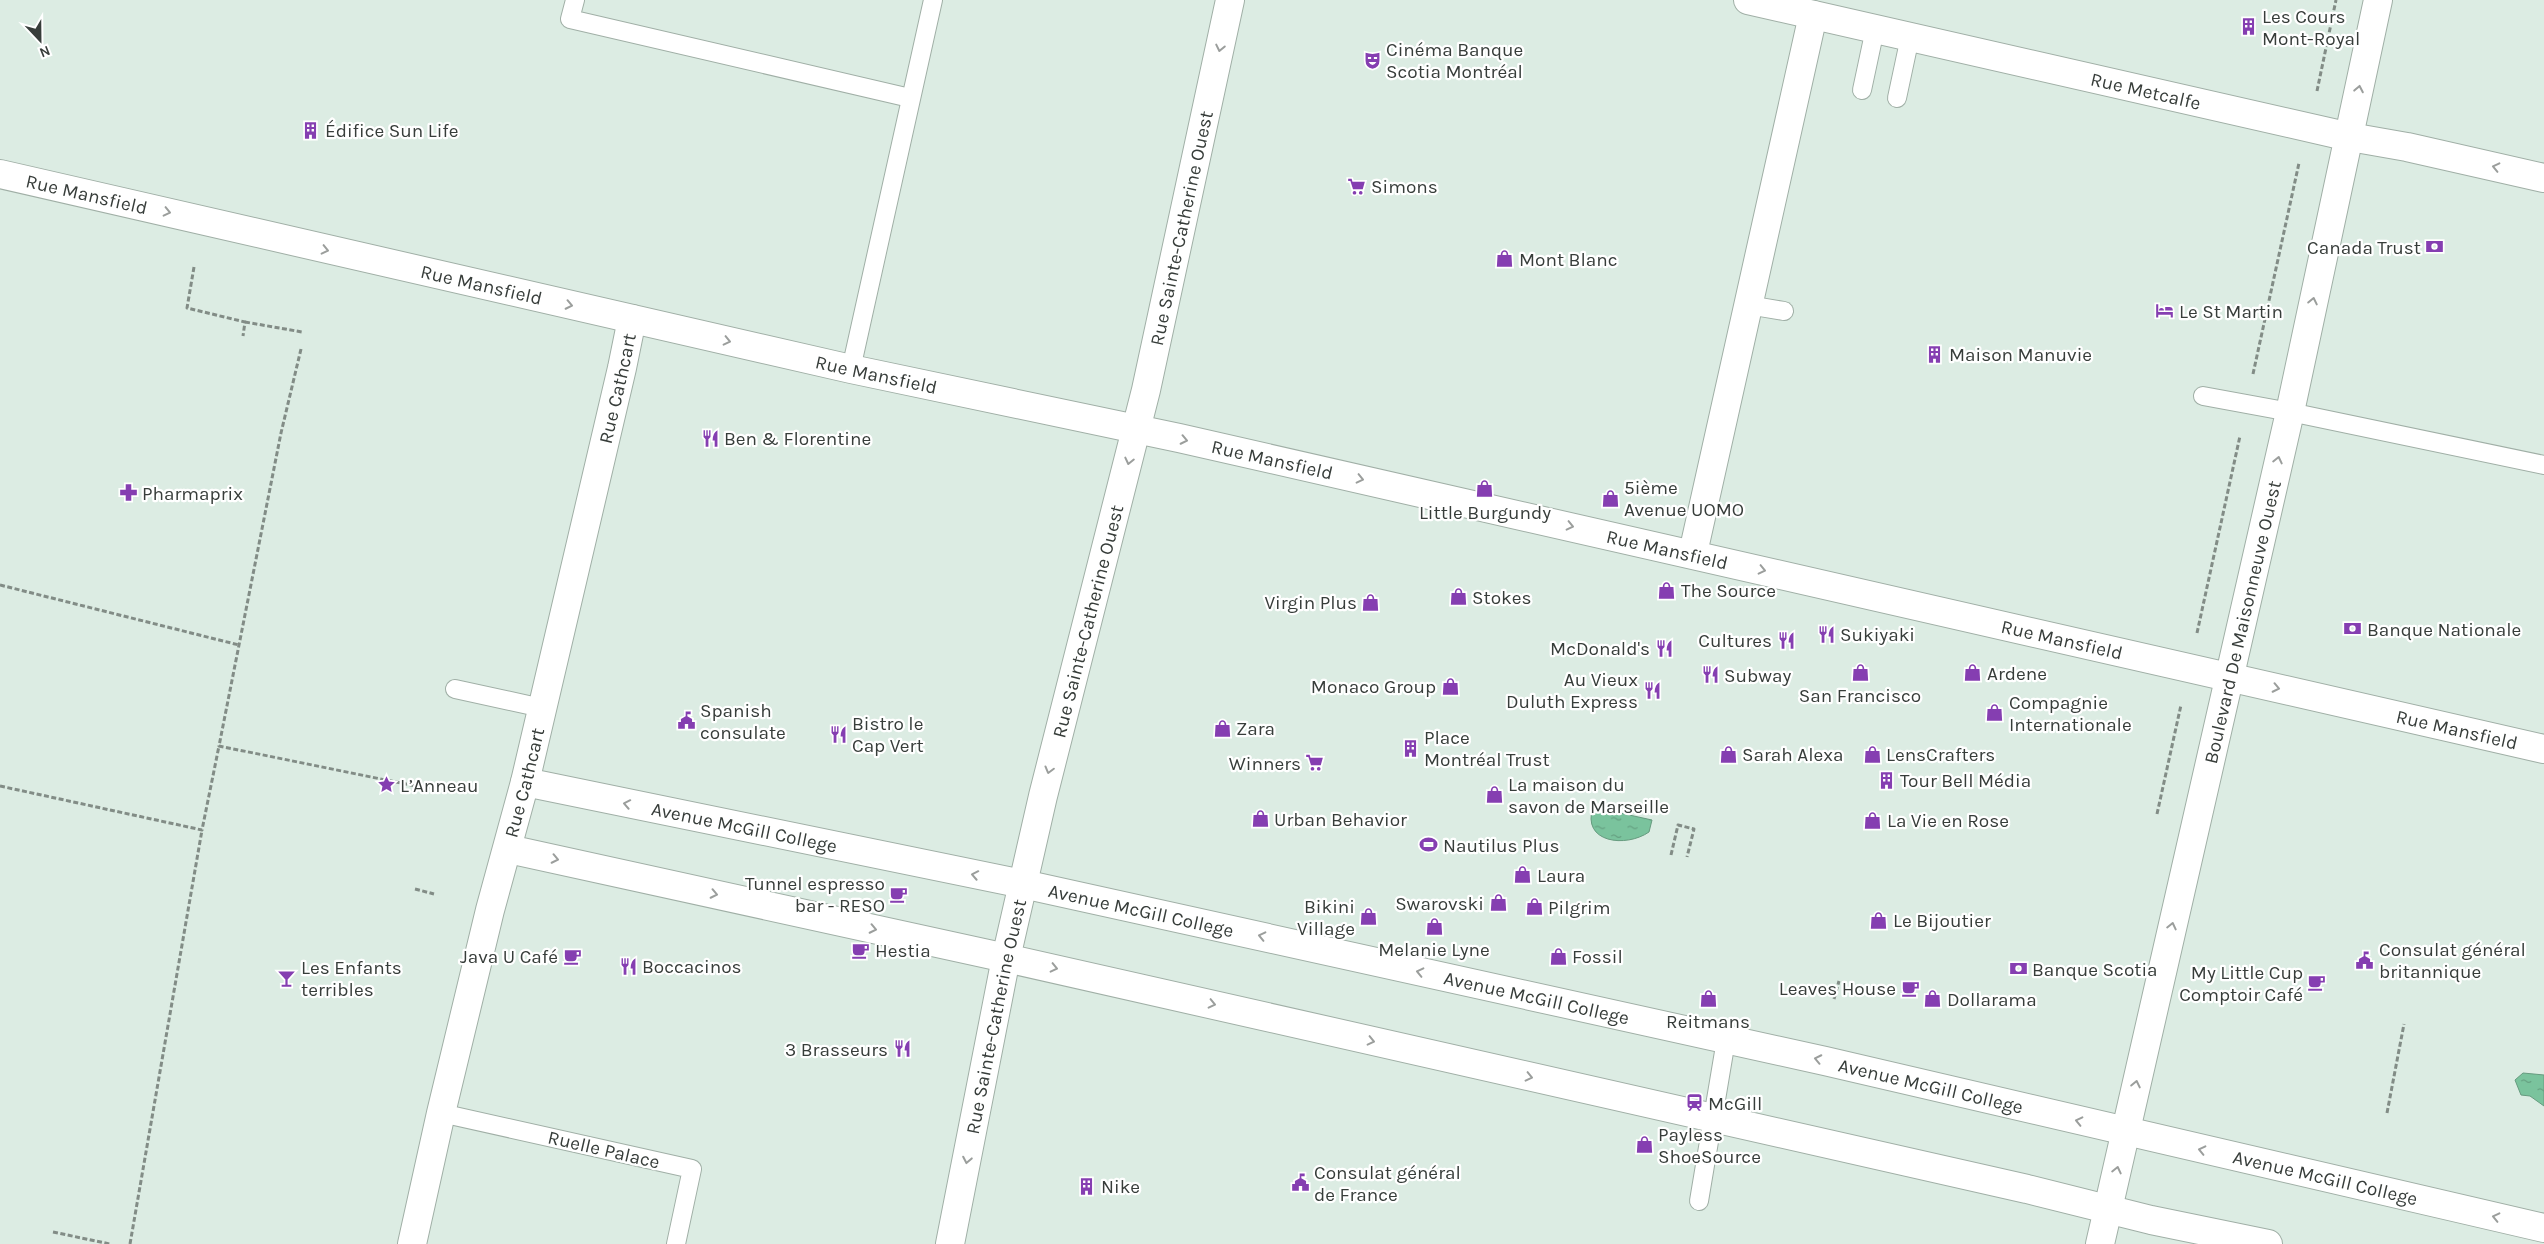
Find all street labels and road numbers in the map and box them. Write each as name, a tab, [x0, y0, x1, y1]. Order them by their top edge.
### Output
street label: Rue Metcalfe	[2088, 68, 2203, 115]
street label: Rue Sainte-Catherine Ouest	[1146, 109, 1218, 348]
street label: Rue Mansfield	[24, 170, 149, 219]
street label: Rue Mansfield	[418, 261, 544, 310]
street label: Rue Cathcart	[595, 331, 641, 446]
street label: Rue Mansfield	[813, 351, 939, 399]
street label: Rue Mansfield	[1209, 436, 1335, 485]
street label: Boulevard De Maisonneuve Ouest	[2200, 479, 2286, 766]
street label: Rue Sainte-Catherine Ouest	[1048, 503, 1128, 740]
street label: Rue Mansfield	[1604, 526, 1730, 575]
street label: Rue Mansfield	[1999, 616, 2125, 665]
street label: Rue Mansfield	[2394, 706, 2520, 755]
street label: Rue Cathcart	[500, 726, 549, 840]
street label: Avenue McGill College	[649, 798, 839, 858]
street label: Avenue McGill College	[1046, 880, 1236, 942]
street label: Rue Sainte-Catherine Ouest	[962, 897, 1031, 1136]
street label: Avenue McGill College	[1442, 967, 1631, 1029]
street label: Avenue McGill College	[1836, 1054, 2025, 1119]
street label: Ruelle Palace	[546, 1126, 662, 1174]
street label: Avenue McGill College	[2231, 1146, 2420, 1210]

